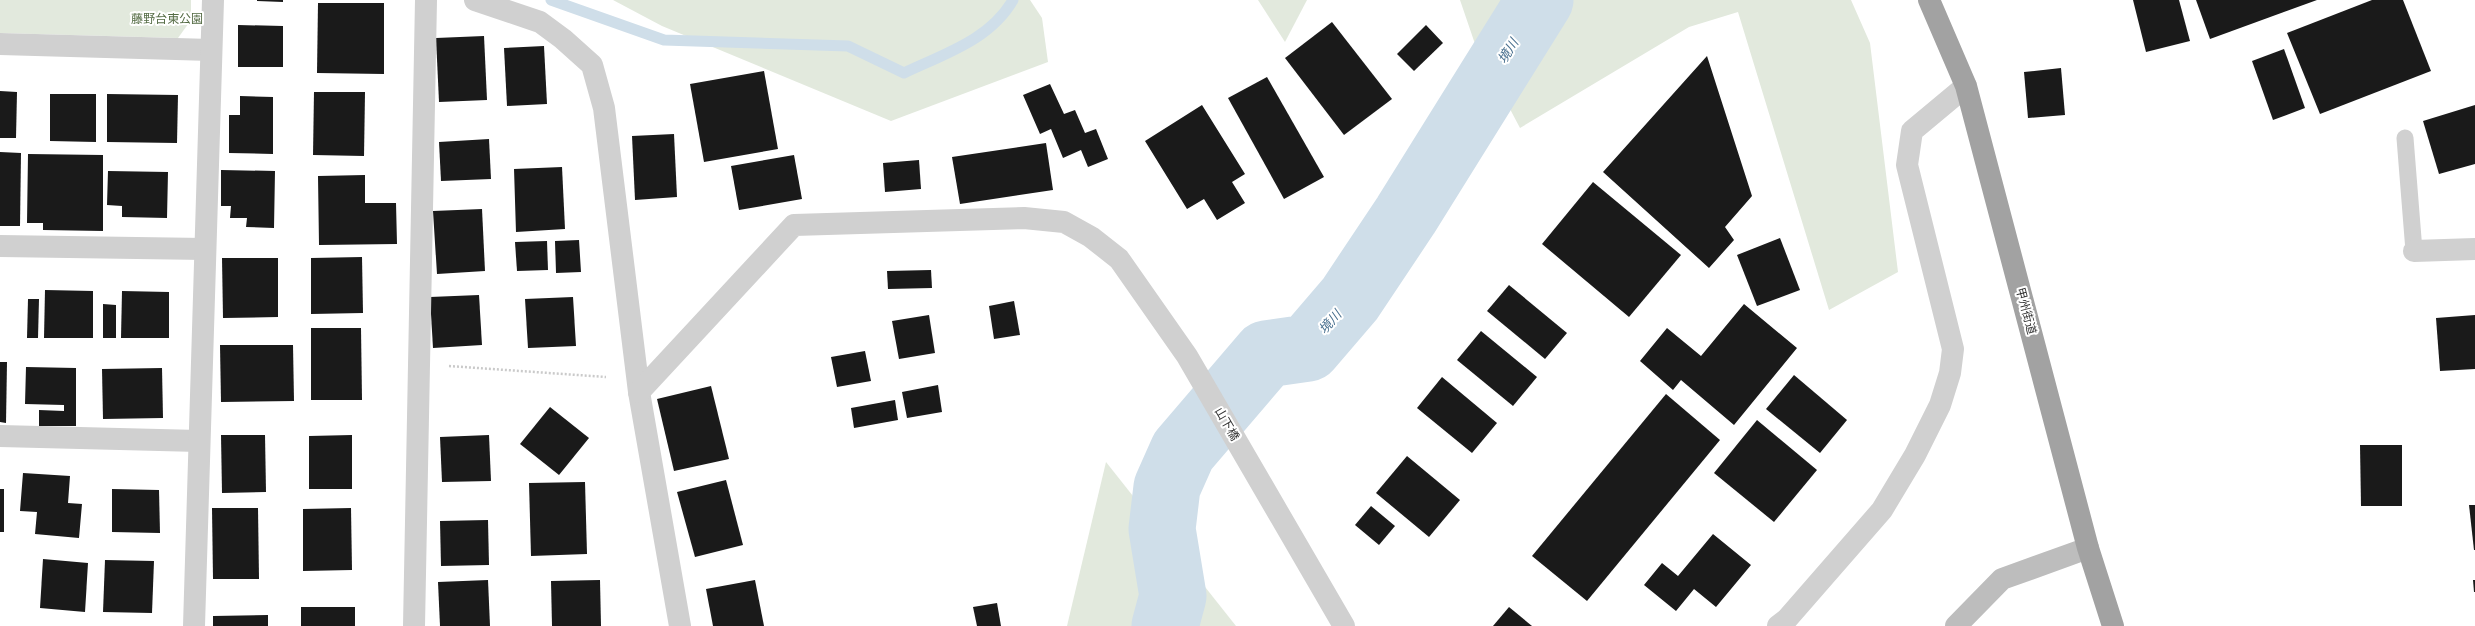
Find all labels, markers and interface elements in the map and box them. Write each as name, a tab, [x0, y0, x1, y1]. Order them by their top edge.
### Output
park label: 藤野台東公園	[131, 11, 203, 27]
water label: 境川	[1494, 34, 1523, 67]
street label: 甲州街道	[2012, 286, 2040, 336]
water label: 境川	[1315, 305, 1346, 337]
street label: 山下橋	[1211, 404, 1243, 444]

